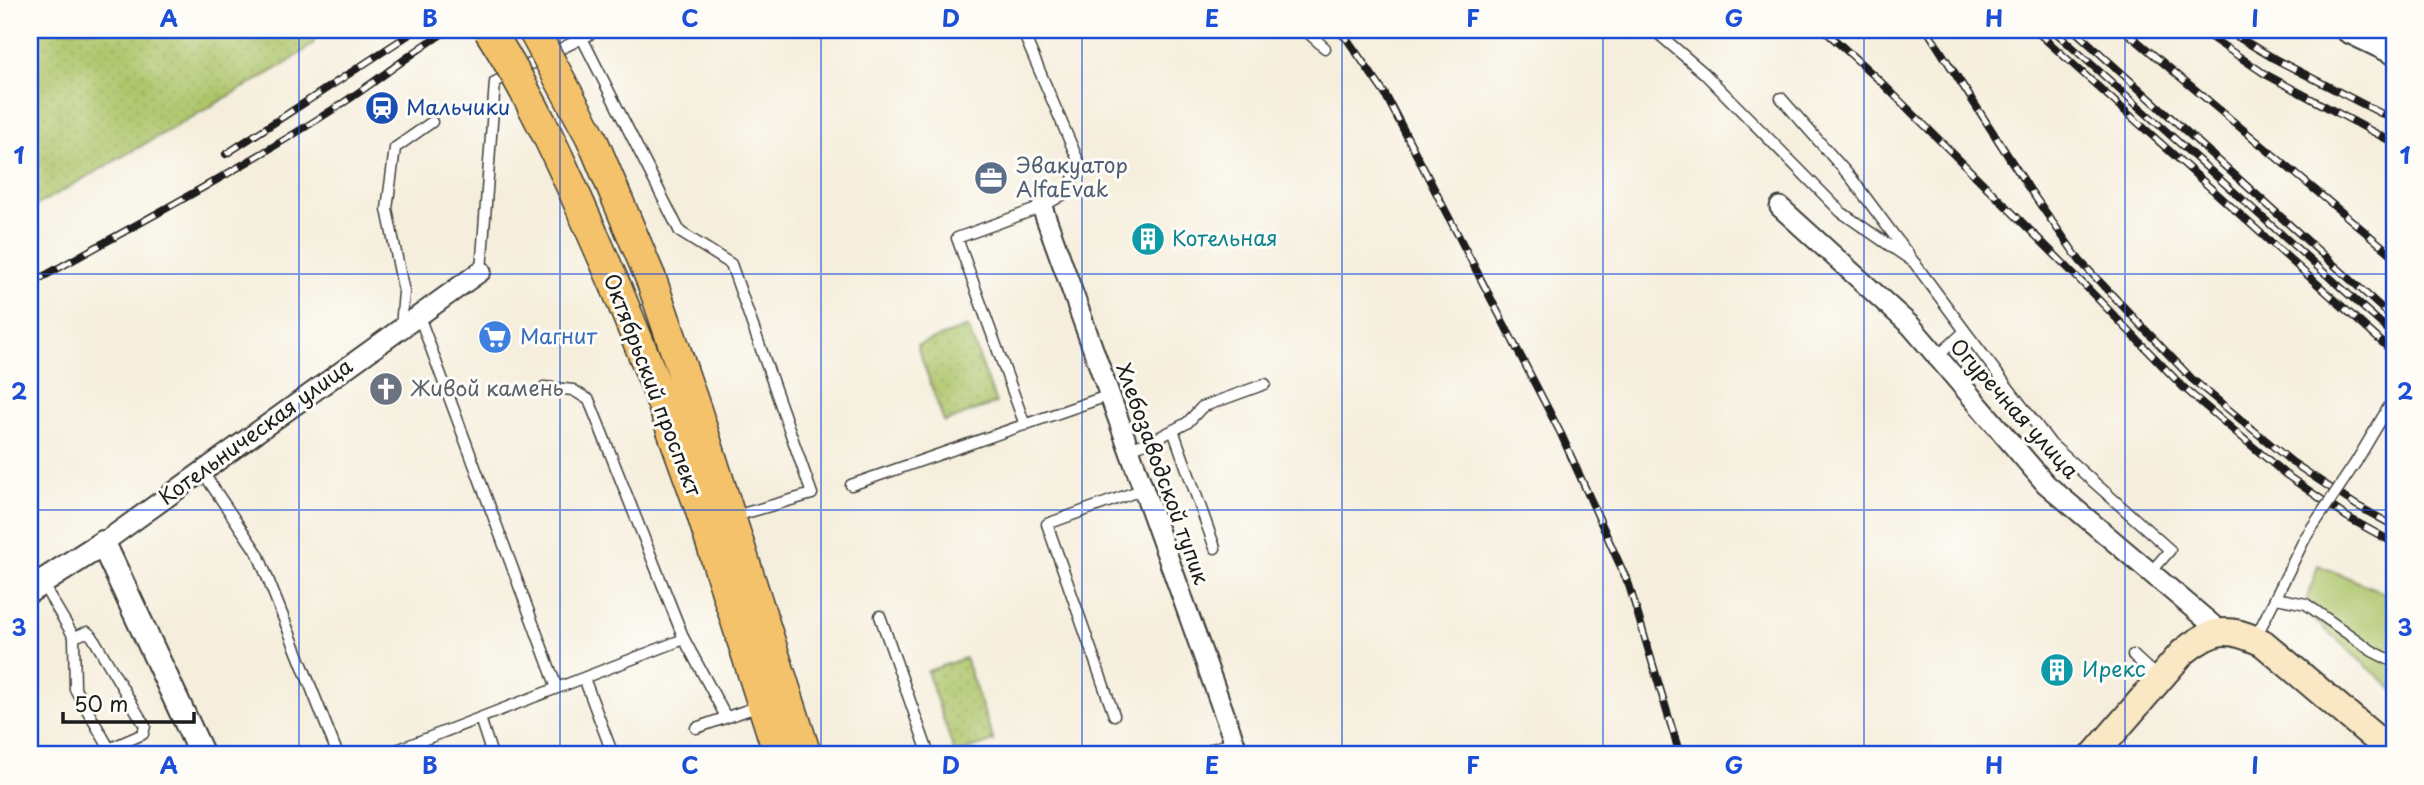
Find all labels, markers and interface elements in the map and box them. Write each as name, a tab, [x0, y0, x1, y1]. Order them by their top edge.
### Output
text: A	[160, 0, 178, 35]
text: B	[422, 0, 438, 35]
text: C	[681, 0, 699, 35]
text: D	[942, 0, 960, 35]
text: E	[1205, 0, 1219, 35]
text: F	[1466, 0, 1480, 35]
text: G	[1725, 0, 1743, 35]
text: H	[1985, 0, 2003, 35]
text: I	[2251, 0, 2259, 35]
station icon: Мальчики	[363, 89, 401, 127]
place label: Мальчики	[406, 90, 510, 122]
text: 1	[14, 137, 25, 172]
text: 1	[2400, 137, 2411, 172]
place label: Эвакуатор AlfaEvak	[1016, 148, 1128, 204]
office icon: Эвакуатор AlfaEvak	[972, 159, 1010, 197]
building icon: Котельная	[1129, 220, 1167, 258]
place label: Котельная	[1172, 221, 1278, 253]
street label: Октябрьский проспект	[597, 268, 711, 501]
supermarket icon: Магнит	[476, 318, 514, 356]
place label: Магнит	[520, 319, 597, 351]
street label: Огуречная улица	[1944, 330, 2088, 486]
street label: Котельническая улица	[151, 349, 359, 512]
street label: Хлебозаводской тупик	[1109, 358, 1219, 589]
church icon: Живой камень	[367, 370, 405, 408]
place label: Живой камень	[410, 371, 563, 403]
text: 2	[11, 373, 27, 408]
text: 2	[2397, 373, 2413, 408]
text: 3	[11, 609, 27, 644]
text: 3	[2397, 609, 2413, 644]
building icon: Ирекс	[2038, 651, 2076, 689]
place label: Ирекс	[2082, 652, 2146, 684]
scale bar	[63, 680, 194, 724]
text: 50 m	[74, 687, 128, 719]
text: A	[160, 747, 178, 782]
text: B	[422, 747, 438, 782]
text: C	[681, 747, 699, 782]
text: D	[942, 747, 960, 782]
text: E	[1205, 747, 1219, 782]
text: F	[1466, 747, 1480, 782]
text: G	[1725, 747, 1743, 782]
text: H	[1985, 747, 2003, 782]
text: I	[2251, 747, 2259, 782]

